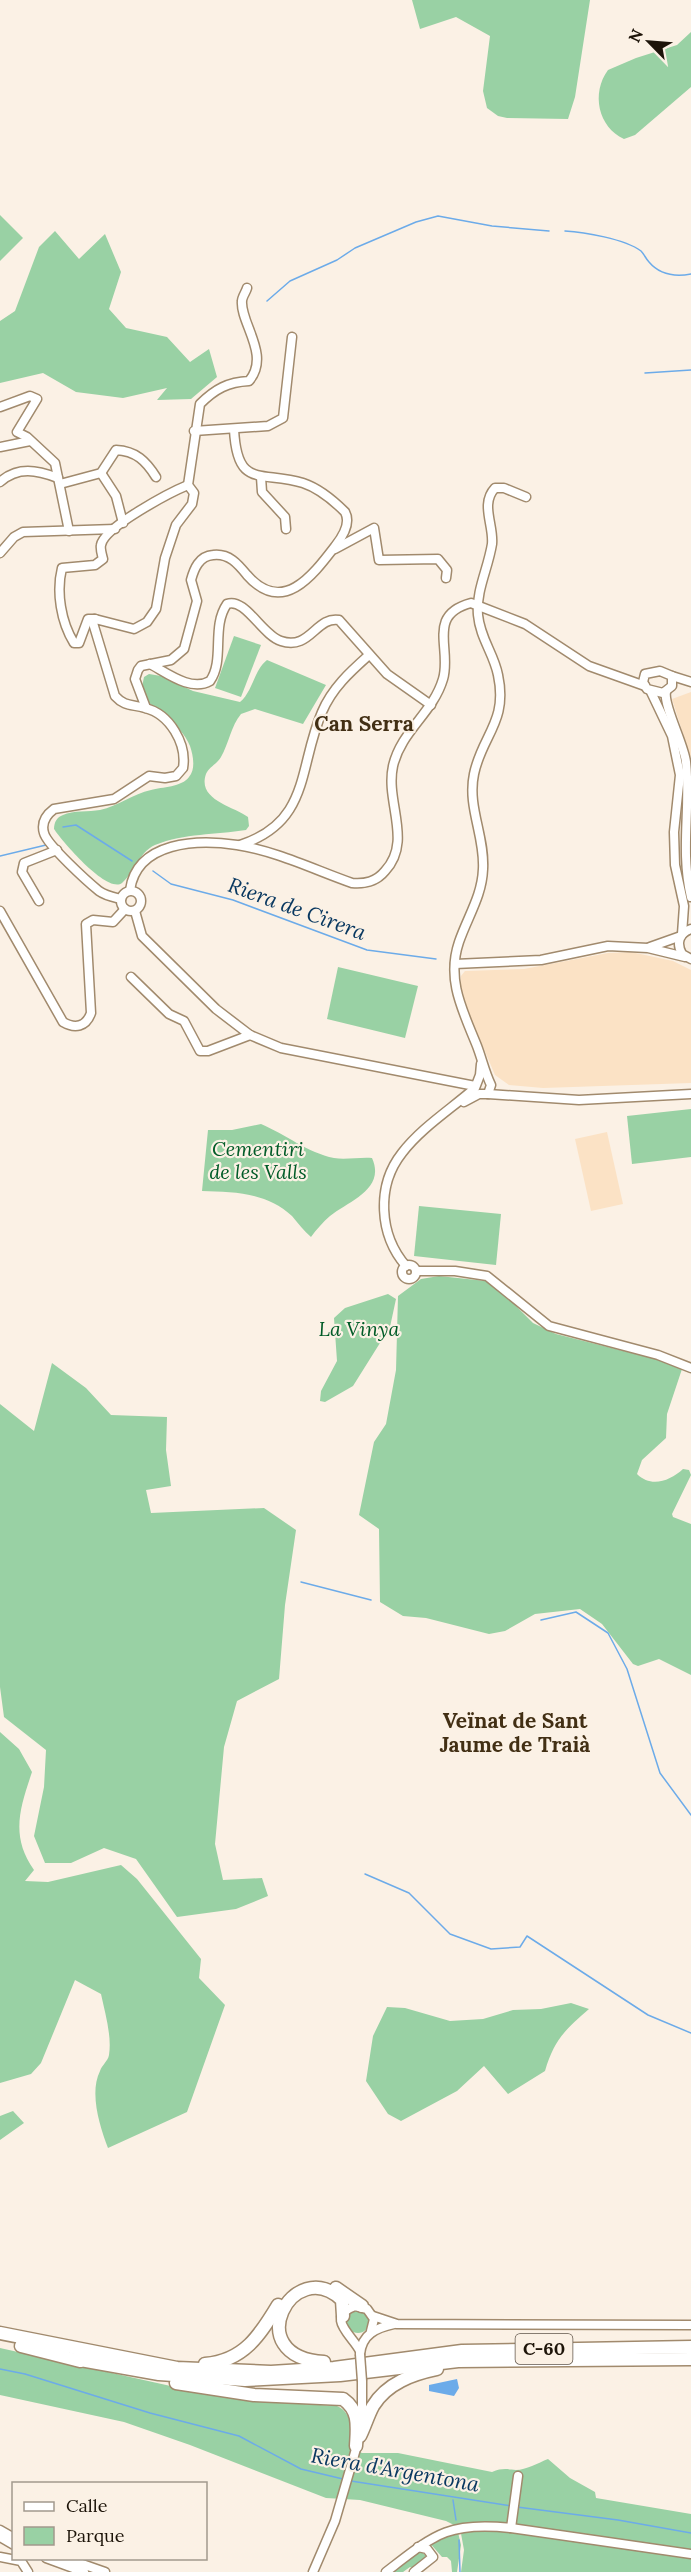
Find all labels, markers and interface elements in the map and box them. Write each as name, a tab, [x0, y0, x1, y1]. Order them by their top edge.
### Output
north arrow	[619, 12, 679, 72]
text: N	[624, 26, 647, 45]
district label: Can Serra	[314, 710, 414, 737]
water label: Riera de Cirera	[225, 871, 370, 946]
park label: Cementiri de les Valls	[209, 1136, 307, 1184]
park label: La Vinya	[319, 1316, 399, 1341]
district label: Veïnat de Sant Jaume de Traià	[440, 1707, 590, 1758]
road number: C-60	[516, 2334, 572, 2364]
water label: Riera d'Argentona	[309, 2441, 482, 2498]
legend	[12, 2482, 207, 2560]
text: Calle	[66, 2494, 108, 2517]
text: Parque	[66, 2524, 125, 2547]

